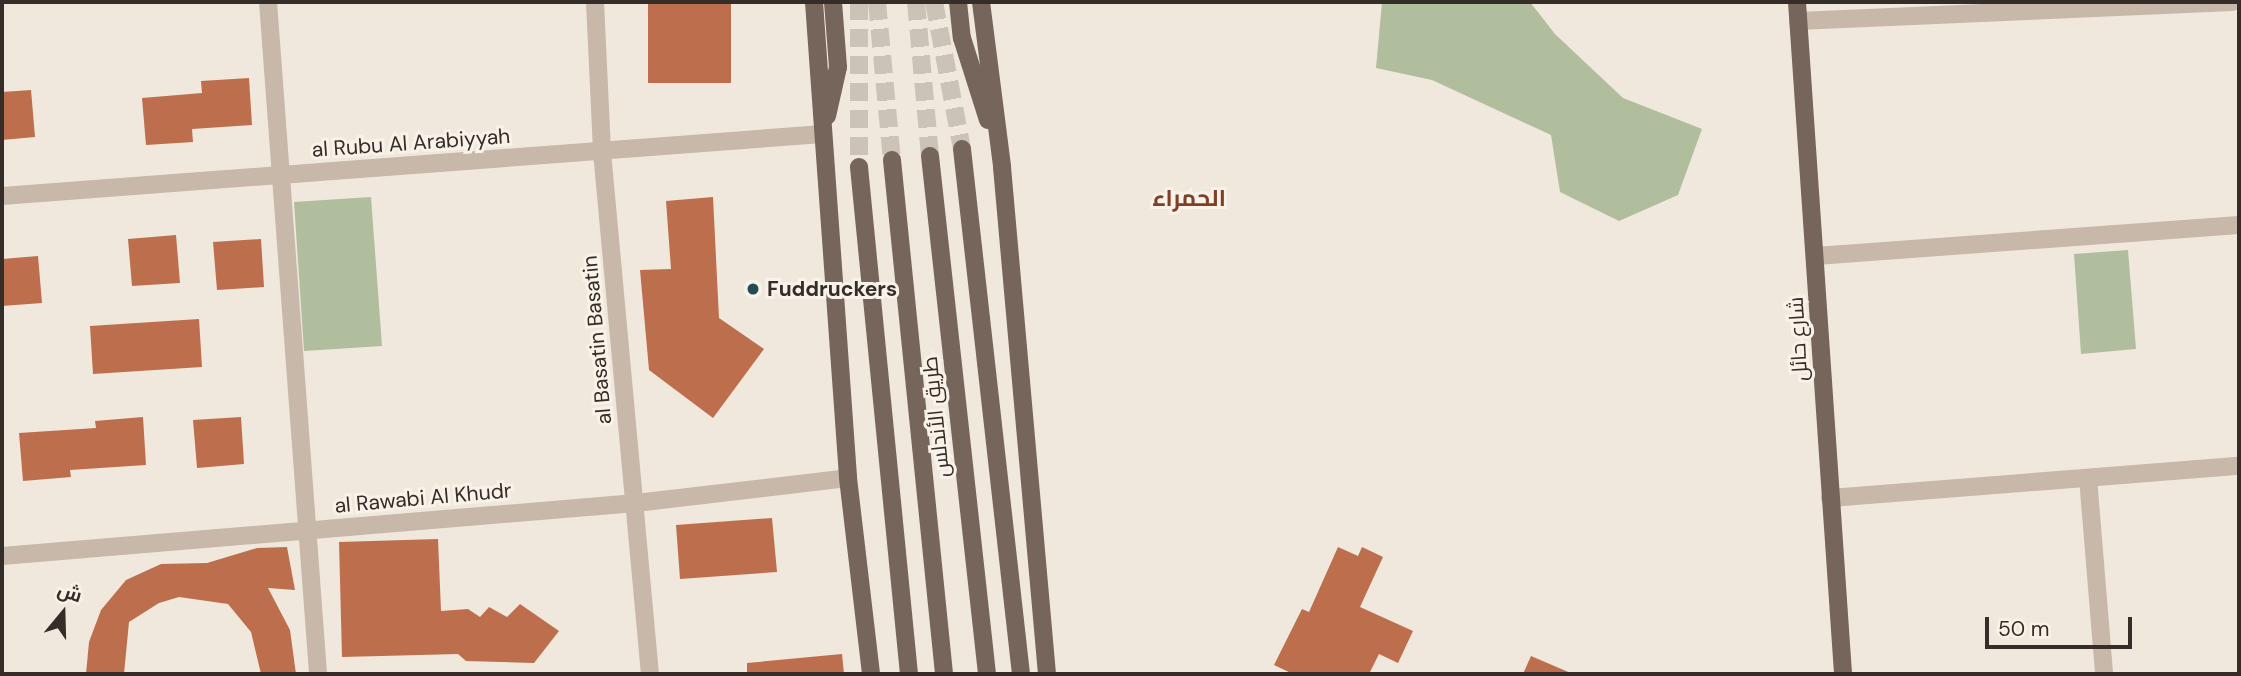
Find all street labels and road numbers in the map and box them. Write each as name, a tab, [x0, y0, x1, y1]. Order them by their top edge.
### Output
street label: al Rubu Al Arabiyyah	[311, 124, 511, 162]
street label: al Basatin Basatin	[577, 254, 617, 426]
street label: شارع حائل	[1783, 296, 1813, 382]
street label: طريق الأندلس	[917, 355, 955, 479]
street label: al Rawabi Al Khudr	[334, 478, 512, 518]

